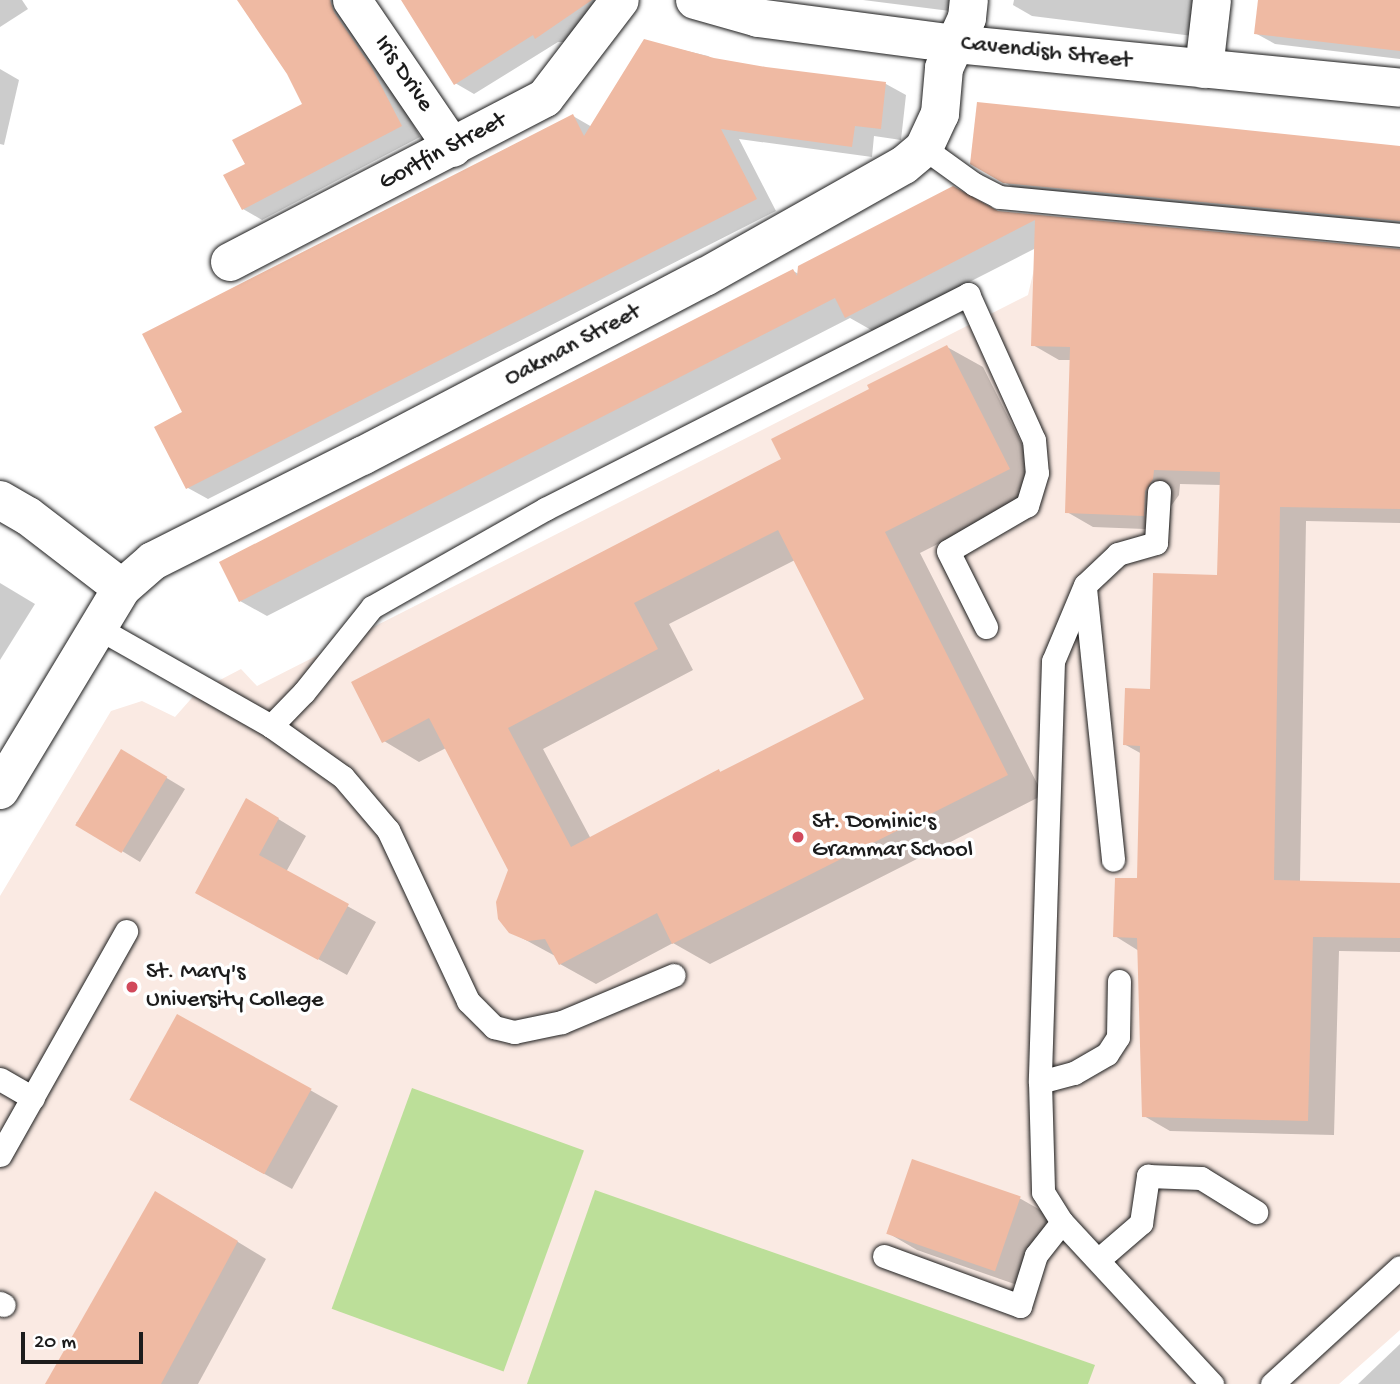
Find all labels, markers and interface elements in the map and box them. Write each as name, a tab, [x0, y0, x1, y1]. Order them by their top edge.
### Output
street label: Iris Drive	[367, 30, 439, 118]
street label: Cavendish Street	[959, 30, 1133, 76]
street label: Gortfin Street	[375, 107, 511, 197]
street label: Oakman Street	[500, 298, 646, 394]
place label: St. Dominic's Grammar School	[812, 809, 973, 865]
marker: St. Dominic's Grammar School	[790, 829, 806, 845]
place label: St. Mary's University College	[146, 959, 324, 1015]
marker: St. Mary's University College	[124, 979, 140, 995]
scale bar	[24, 1318, 147, 1362]
text: 20 m	[34, 1331, 76, 1356]

